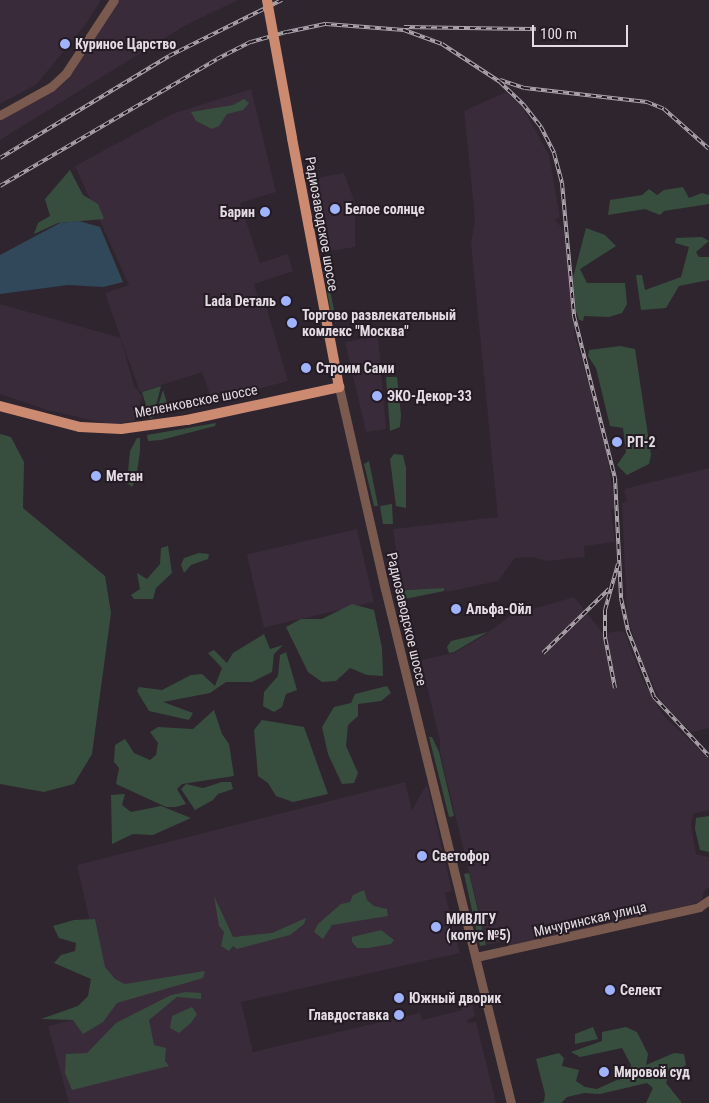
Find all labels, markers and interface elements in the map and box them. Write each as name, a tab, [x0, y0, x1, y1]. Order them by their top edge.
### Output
scale bar	[534, 15, 630, 47]
text: 100 m	[540, 25, 577, 43]
place label: Куриное Царство	[75, 36, 176, 52]
marker: Куриное Царство	[59, 38, 71, 50]
street label: Радиозаводское шоссе	[302, 155, 342, 293]
place label: Белое солнце	[345, 201, 425, 217]
marker: Белое солнце	[329, 203, 341, 215]
place label: Барин	[220, 204, 255, 220]
marker: Барин	[259, 206, 271, 218]
place label: Lada Dеталь	[205, 293, 276, 309]
marker: Lada Dеталь	[280, 295, 292, 307]
place label: Торгово развлекательный комлекс "Москва"	[302, 307, 456, 340]
marker: Торгово развлекательный комлекс "Москва"	[286, 317, 298, 329]
place label: Строим Сами	[316, 360, 395, 376]
marker: Строим Сами	[300, 362, 312, 374]
street label: Меленковское шоссе	[133, 381, 259, 421]
place label: ЭКО-Декор-33	[387, 388, 472, 404]
marker: ЭКО-Декор-33	[371, 390, 383, 402]
place label: РП-2	[627, 434, 656, 450]
marker: РП-2	[611, 436, 623, 448]
place label: Метан	[106, 468, 143, 484]
marker: Метан	[90, 470, 102, 482]
street label: Радиозаводское шоссе	[383, 551, 431, 687]
place label: Альфа-Ойл	[466, 601, 531, 617]
marker: Альфа-Ойл	[450, 603, 462, 615]
place label: Светофор	[432, 848, 489, 864]
marker: Светофор	[416, 850, 428, 862]
street label: Мичуринская улица	[532, 898, 648, 940]
place label: МИВЛГУ (копус №5)	[446, 911, 511, 944]
marker: МИВЛГУ (копус №5)	[430, 921, 442, 933]
place label: Селект	[620, 982, 662, 998]
marker: Селект	[604, 984, 616, 996]
place label: Южный дворик	[409, 990, 501, 1006]
marker: Южный дворик	[393, 992, 405, 1004]
place label: Главдоставка	[308, 1007, 389, 1023]
marker: Главдоставка	[393, 1009, 405, 1021]
place label: Мировой суд	[614, 1064, 690, 1080]
marker: Мировой суд	[598, 1066, 610, 1078]

